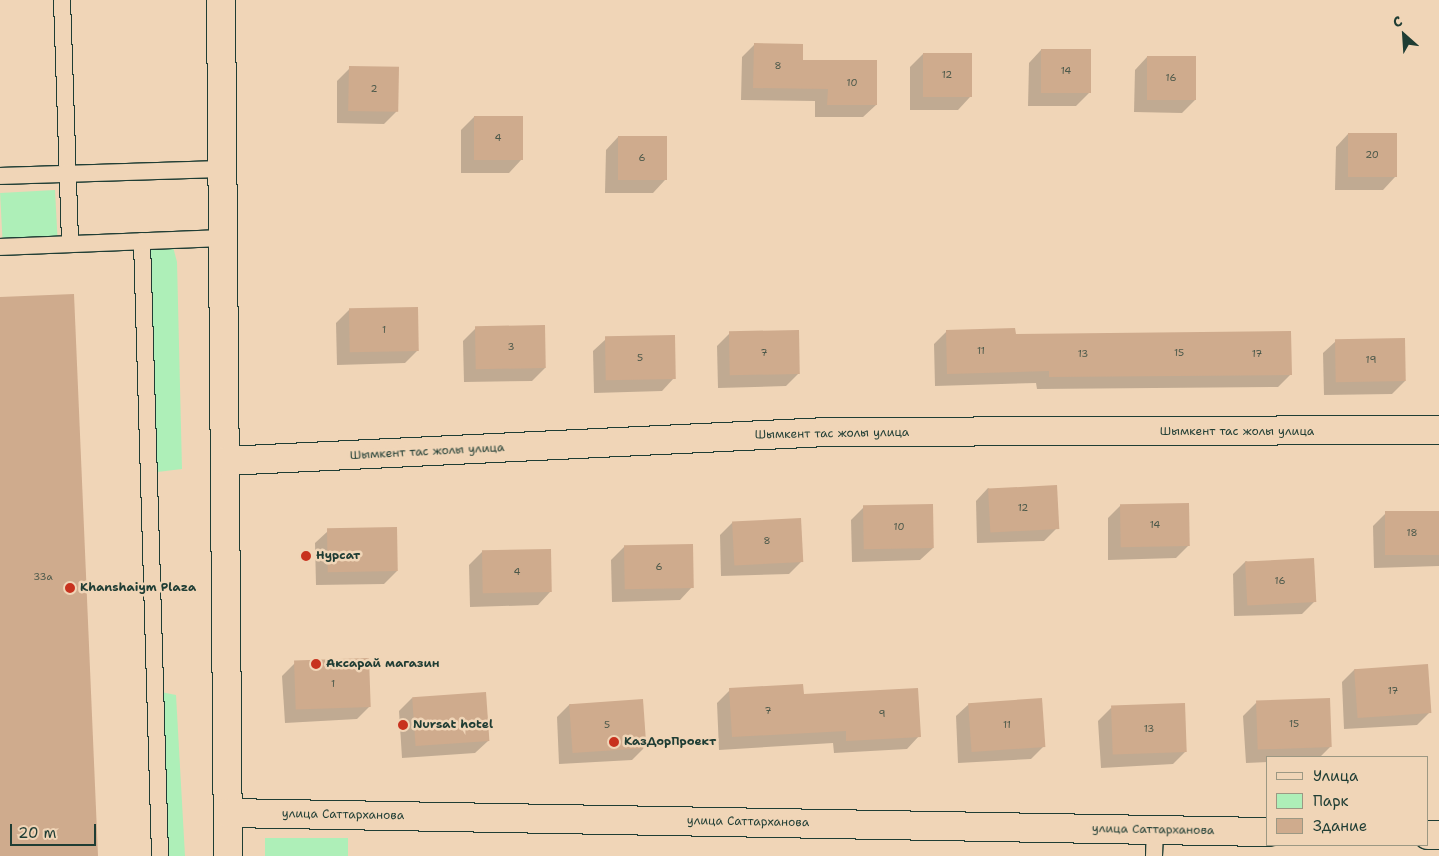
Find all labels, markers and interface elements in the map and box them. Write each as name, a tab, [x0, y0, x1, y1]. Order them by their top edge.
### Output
north arrow	[1379, 10, 1429, 60]
text: С	[1390, 12, 1405, 31]
house number: 8	[775, 60, 781, 72]
house number: 14	[1061, 65, 1071, 77]
house number: 12	[942, 69, 952, 81]
house number: 16	[1166, 72, 1176, 84]
house number: 10	[847, 77, 857, 89]
house number: 2	[371, 83, 377, 95]
house number: 4	[495, 132, 501, 144]
house number: 20	[1365, 149, 1379, 161]
house number: 6	[639, 152, 645, 164]
house number: 1	[382, 324, 386, 336]
house number: 3	[508, 341, 514, 353]
house number: 11	[977, 345, 985, 357]
house number: 7	[761, 347, 767, 359]
house number: 15	[1174, 347, 1184, 359]
house number: 13	[1078, 348, 1088, 360]
house number: 17	[1252, 348, 1262, 360]
house number: 5	[637, 352, 643, 364]
house number: 19	[1366, 354, 1376, 366]
street label: Шымкент тас жолы улица	[755, 425, 909, 443]
street label: Шымкент тас жолы улица	[1160, 425, 1314, 439]
street label: Шымкент тас жолы улица	[349, 441, 505, 463]
house number: 12	[1018, 502, 1028, 514]
house number: 14	[1150, 519, 1160, 531]
house number: 10	[894, 521, 904, 533]
house number: 18	[1406, 527, 1418, 539]
house number: 8	[764, 535, 770, 547]
place label: Нурсат	[316, 549, 360, 563]
marker: Нурсат	[300, 550, 312, 562]
house number: 6	[656, 561, 662, 573]
house number: 4	[514, 566, 520, 578]
house number: 33а	[33, 571, 53, 583]
house number: 16	[1275, 575, 1285, 587]
place label: Khanshaiym Plaza	[80, 581, 196, 595]
marker: Khanshaiym Plaza	[64, 582, 76, 594]
place label: Аксарай магазин	[326, 657, 439, 671]
marker: Аксарай магазин	[310, 658, 322, 670]
house number: 1	[331, 678, 335, 690]
house number: 17	[1388, 685, 1398, 697]
house number: 7	[765, 705, 771, 717]
house number: 9	[879, 708, 885, 720]
place label: Nursat hotel	[413, 718, 493, 732]
house number: 15	[1289, 718, 1299, 730]
marker: Nursat hotel	[397, 719, 409, 731]
house number: 5	[604, 719, 610, 731]
house number: 11	[1003, 719, 1011, 731]
house number: 13	[1144, 723, 1154, 735]
place label: КазДорПроект	[624, 735, 716, 749]
marker: КазДорПроект	[608, 736, 620, 748]
legend	[1266, 756, 1429, 846]
text: Улица	[1313, 766, 1358, 786]
text: Парк	[1313, 791, 1349, 811]
street label: улица Саттарханова	[282, 807, 404, 823]
scale bar	[12, 814, 99, 846]
street label: улица Саттарханова	[687, 814, 809, 830]
text: Здание	[1313, 816, 1367, 836]
street label: улица Саттарханова	[1092, 822, 1214, 838]
text: 20 m	[18, 823, 57, 843]

